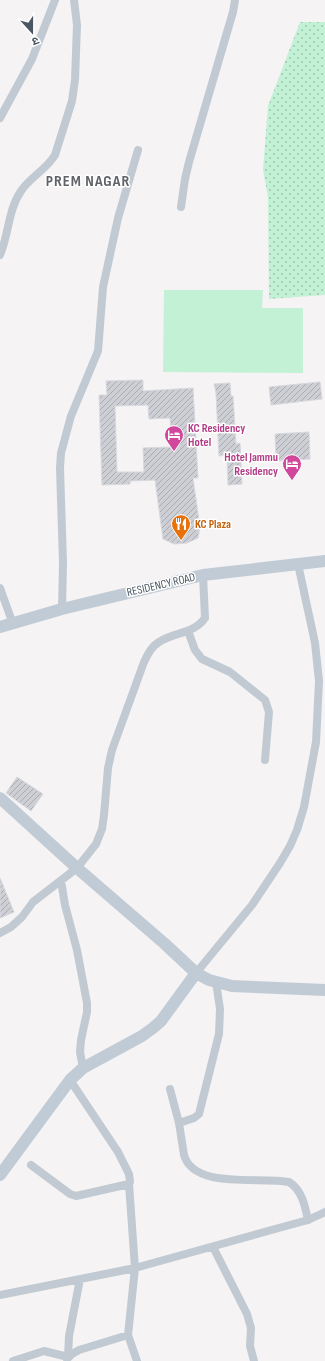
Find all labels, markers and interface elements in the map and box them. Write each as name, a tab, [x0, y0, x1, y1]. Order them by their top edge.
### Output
north arrow	[12, 12, 52, 52]
text: उ	[30, 34, 41, 48]
district label: PREM NAGAR	[46, 172, 130, 191]
place label: KC Residency Hotel	[188, 421, 245, 450]
hotel icon: KC Residency Hotel	[163, 424, 185, 452]
place label: Hotel Jammu Residency	[224, 450, 278, 479]
hotel icon: Hotel Jammu Residency	[281, 453, 303, 481]
restaurant icon: KC Plaza	[170, 513, 192, 541]
place label: KC Plaza	[195, 517, 231, 532]
street label: RESIDENCY ROAD	[125, 570, 197, 600]

